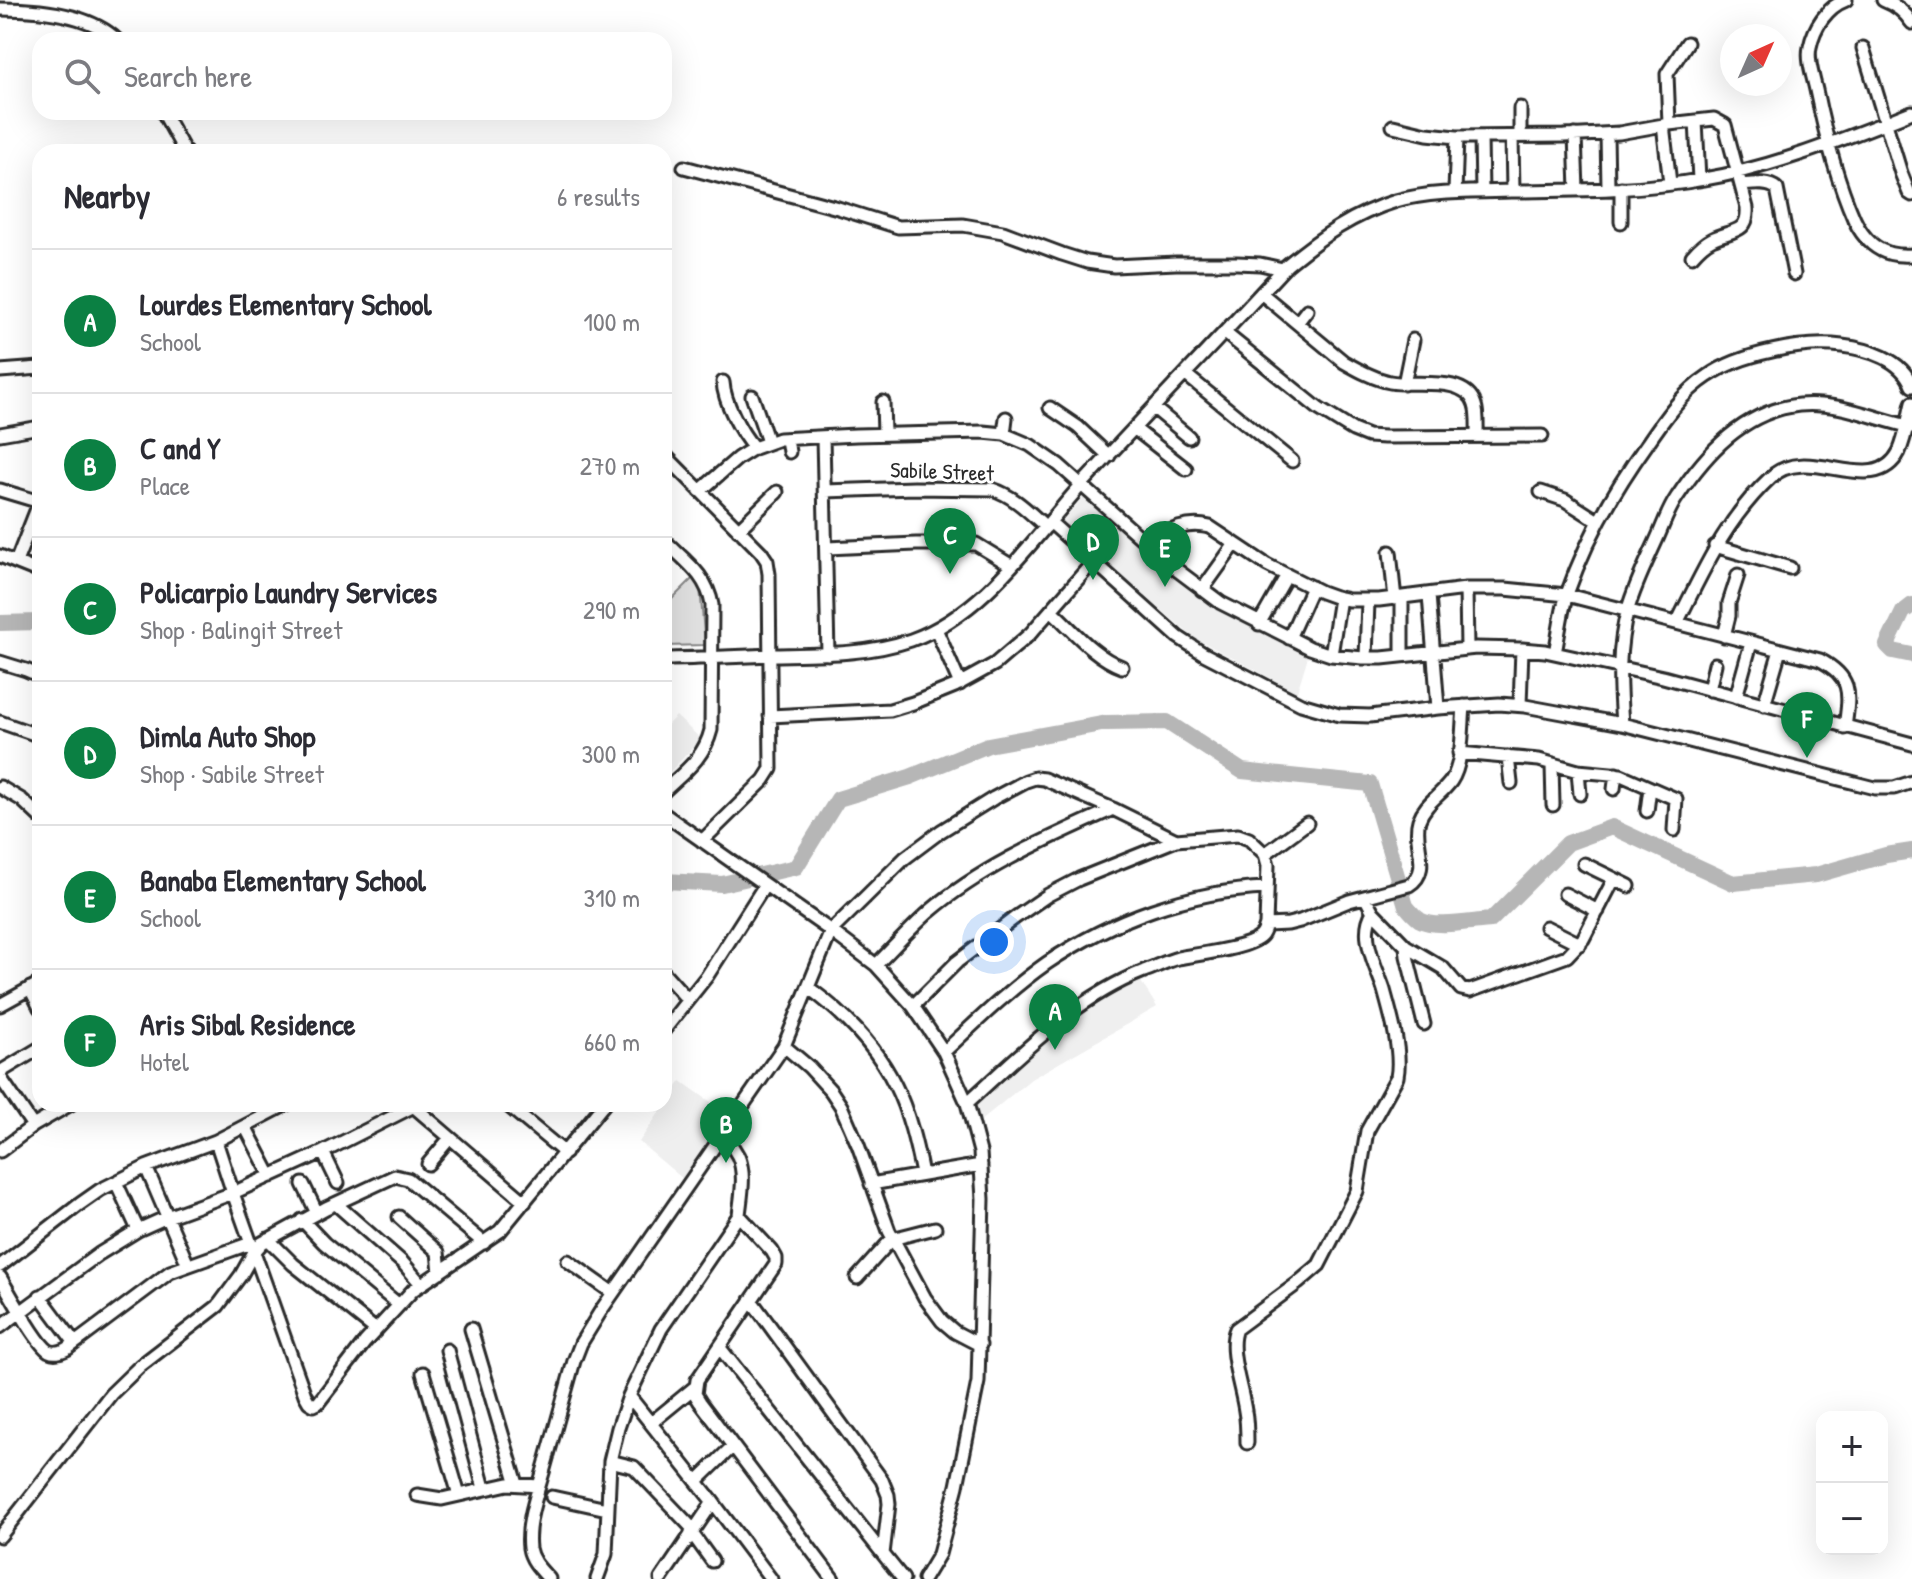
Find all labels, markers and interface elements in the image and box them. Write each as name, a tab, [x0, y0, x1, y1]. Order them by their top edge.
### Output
north arrow	[1720, 24, 1792, 96]
search box	[32, 32, 672, 120]
icon: search	[60, 54, 104, 98]
text: Search here	[124, 56, 252, 96]
text: Nearby	[64, 173, 150, 219]
text: 6 results	[557, 179, 640, 214]
text: Lourdes Elementary School	[140, 284, 431, 324]
text: A	[84, 304, 96, 339]
text: 100 m	[584, 304, 640, 339]
text: School	[140, 324, 201, 359]
text: C and Y	[140, 428, 221, 468]
text: B	[83, 448, 97, 483]
text: 270 m	[580, 448, 640, 483]
street label: Sabile Street	[890, 454, 995, 488]
text: Place	[140, 468, 190, 503]
pin: C	[924, 508, 976, 574]
pin: D	[1067, 514, 1119, 580]
pin: E	[1139, 521, 1191, 587]
text: Policarpio Laundry Services	[140, 572, 437, 612]
text: C	[83, 592, 97, 627]
text: 290 m	[583, 592, 640, 627]
text: Shop · Balingit Street	[140, 612, 342, 647]
pin: F	[1781, 692, 1833, 758]
text: Dimla Auto Shop	[140, 716, 315, 756]
text: D	[84, 736, 96, 771]
text: 300 m	[581, 736, 640, 771]
text: Shop · Sabile Street	[140, 756, 324, 791]
text: Banaba Elementary School	[140, 860, 426, 900]
text: E	[84, 880, 96, 915]
text: 310 m	[584, 880, 640, 915]
text: School	[140, 900, 201, 935]
your location	[974, 922, 1014, 962]
pin: A	[1029, 984, 1081, 1050]
text: Aris Sibal Residence	[140, 1004, 355, 1044]
text: F	[85, 1024, 95, 1059]
text: 660 m	[584, 1024, 640, 1059]
text: Hotel	[140, 1044, 189, 1079]
pin: B	[700, 1097, 752, 1163]
map controls	[1816, 1411, 1888, 1555]
button: +	[1816, 1411, 1888, 1483]
button: −	[1816, 1483, 1888, 1555]

